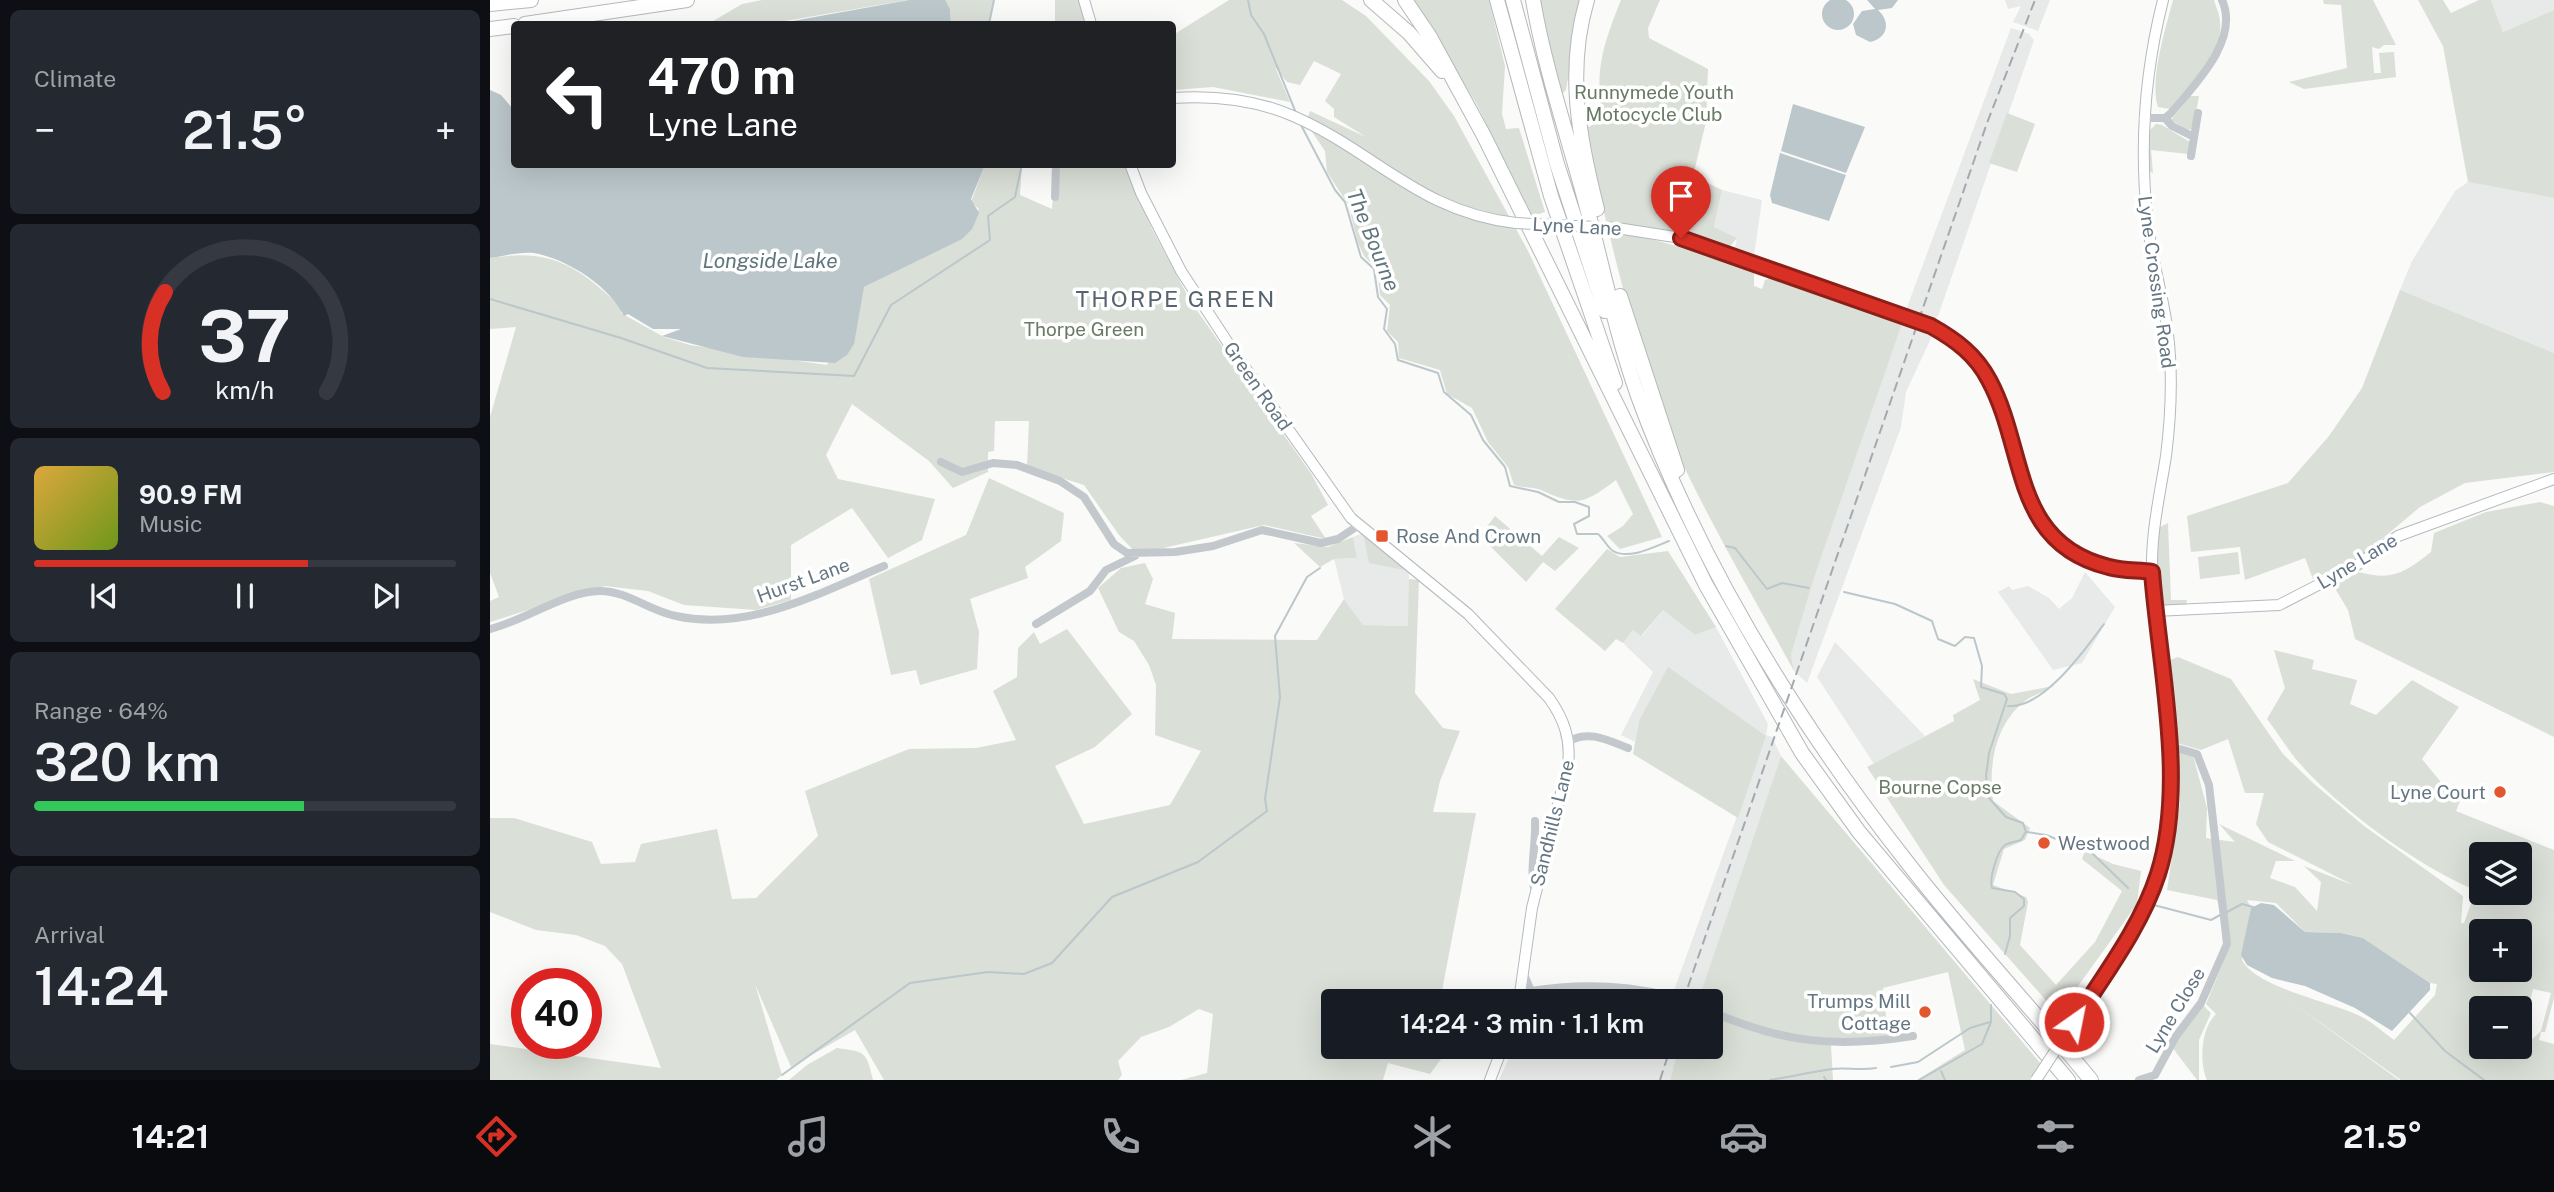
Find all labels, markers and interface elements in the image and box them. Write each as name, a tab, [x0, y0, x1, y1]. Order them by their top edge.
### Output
text: 470 m	[647, 47, 796, 105]
icon: left	[532, 49, 623, 140]
text: Climate	[34, 65, 116, 92]
park label: Runnymede Youth Motocycle Club	[1574, 81, 1734, 125]
text: 21.5°	[182, 100, 308, 161]
text: Lyne Lane	[647, 106, 798, 143]
text: −	[34, 108, 55, 153]
text: +	[435, 108, 456, 153]
pin	[1651, 166, 1711, 238]
icon: arrive	[1662, 177, 1700, 215]
water label: The Bourne	[1342, 185, 1405, 295]
street label: Lyne Crossing Road	[2134, 194, 2180, 370]
street label: Lyne Lane	[1532, 213, 1622, 239]
water label: Longside Lake	[702, 248, 838, 273]
district label: THORPE GREEN	[1076, 285, 1276, 312]
text: 37	[199, 293, 291, 378]
park label: Thorpe Green	[1024, 318, 1144, 340]
street label: Green Road	[1219, 337, 1297, 435]
text: km/h	[216, 375, 274, 405]
text: 90.9 FM	[139, 479, 243, 510]
text: Music	[139, 510, 203, 537]
place label: Rose And Crown	[1396, 525, 1541, 547]
marker: Rose And Crown	[1374, 528, 1390, 544]
street label: Lyne Lane	[2313, 529, 2401, 593]
street label: Hurst Lane	[753, 553, 853, 607]
icon: previous	[85, 577, 123, 615]
icon: pause	[226, 577, 264, 615]
icon: next	[367, 577, 405, 615]
text: Range · 64%	[34, 697, 168, 724]
text: 320 km	[34, 732, 220, 793]
street label: Sandhills Lane	[1526, 758, 1578, 888]
park label: Bourne Copse	[1878, 776, 2002, 798]
place label: Lyne Court	[2390, 781, 2486, 803]
marker: Lyne Court	[2492, 784, 2508, 800]
place label: Westwood	[2058, 832, 2150, 854]
marker: Westwood	[2036, 835, 2052, 851]
map controls	[2469, 842, 2532, 1059]
button: layers	[2469, 842, 2532, 905]
button: +	[2469, 919, 2532, 982]
text: Arrival	[34, 921, 105, 948]
text: 14:24	[34, 956, 169, 1017]
street label: Lyne Close	[2141, 963, 2209, 1057]
speed limit sign: 40	[511, 968, 602, 1059]
position arrow	[2037, 985, 2111, 1059]
place label: Trumps Mill Cottage	[1807, 990, 1911, 1034]
button: −	[2469, 996, 2532, 1059]
marker: Trumps Mill Cottage	[1917, 1004, 1933, 1020]
text: 14:24 · 3 min · 1.1 km	[1400, 1008, 1644, 1039]
icon: directions	[472, 1112, 521, 1161]
icon: music	[784, 1112, 833, 1161]
icon: phone	[1096, 1112, 1145, 1161]
icon: climate	[1408, 1112, 1457, 1161]
icon: car	[1719, 1112, 1768, 1161]
icon: filters	[2031, 1112, 2080, 1161]
text: 14:21	[131, 1118, 209, 1155]
text: 21.5°	[2343, 1118, 2422, 1155]

